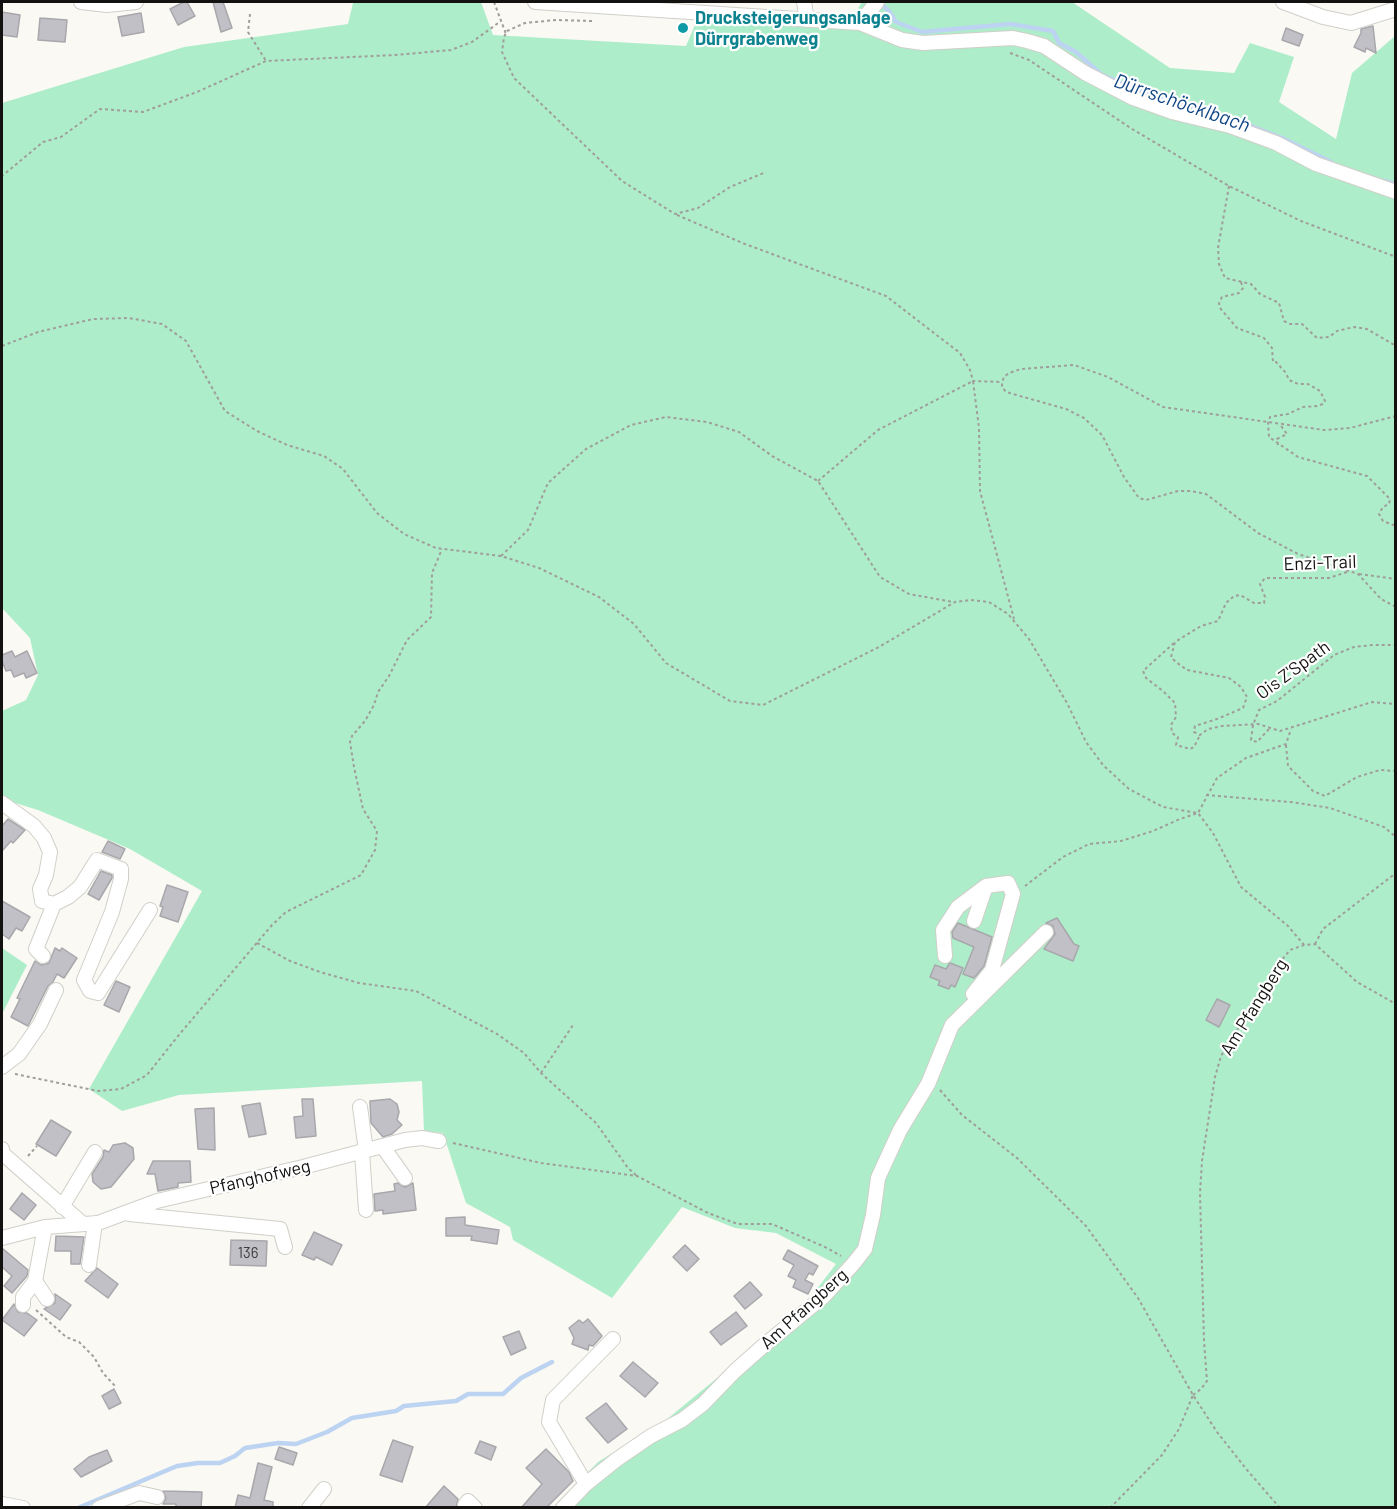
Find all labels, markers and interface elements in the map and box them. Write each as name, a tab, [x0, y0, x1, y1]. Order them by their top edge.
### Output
place label: Drucksteigerungsanlage Dürrgrabenweg	[695, 7, 890, 50]
marker: Drucksteigerungsanlage Dürrgrabenweg	[676, 21, 690, 35]
water label: Dürrschöcklbach	[1111, 68, 1253, 138]
street label: Enzi-Trail	[1283, 551, 1357, 575]
street label: Ois Z'Spath	[1252, 636, 1334, 704]
street label: Am Pfangberg	[1216, 955, 1292, 1059]
street label: Pfanghofweg	[207, 1155, 313, 1199]
house number: 136	[238, 1244, 258, 1262]
street label: Am Pfangberg	[756, 1264, 852, 1354]

